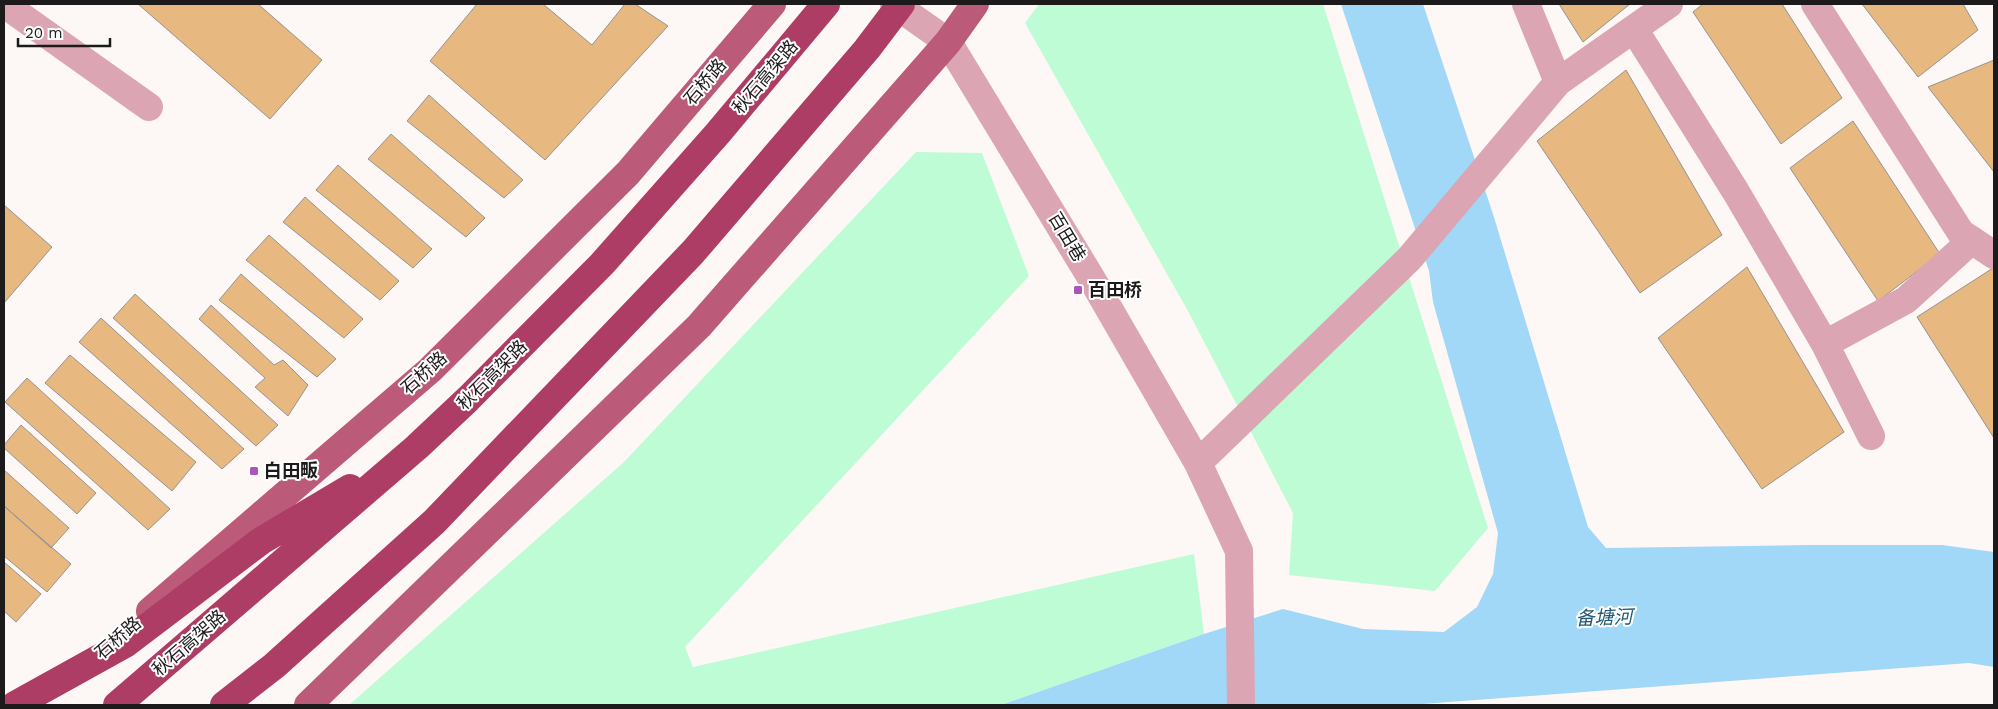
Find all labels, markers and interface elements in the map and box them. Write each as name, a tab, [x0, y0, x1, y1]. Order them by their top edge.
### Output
scale bar	[18, 15, 110, 47]
text: 20 m	[25, 24, 63, 42]
street label: 秋石高架路	[728, 35, 802, 118]
street label: 石桥路	[679, 54, 730, 109]
street label: 百田巷	[1045, 208, 1090, 265]
place label: 百田桥	[1088, 279, 1142, 300]
marker: 百田桥	[1072, 284, 1084, 296]
street label: 秋石高架路	[452, 335, 531, 414]
street label: 石桥路	[397, 347, 451, 398]
place label: 白田畈	[264, 460, 318, 481]
marker: 白田畈	[248, 465, 260, 477]
street label: 秋石高架路	[148, 605, 230, 680]
water label: 备塘河	[1575, 605, 1637, 630]
street label: 石桥路	[90, 612, 145, 663]

